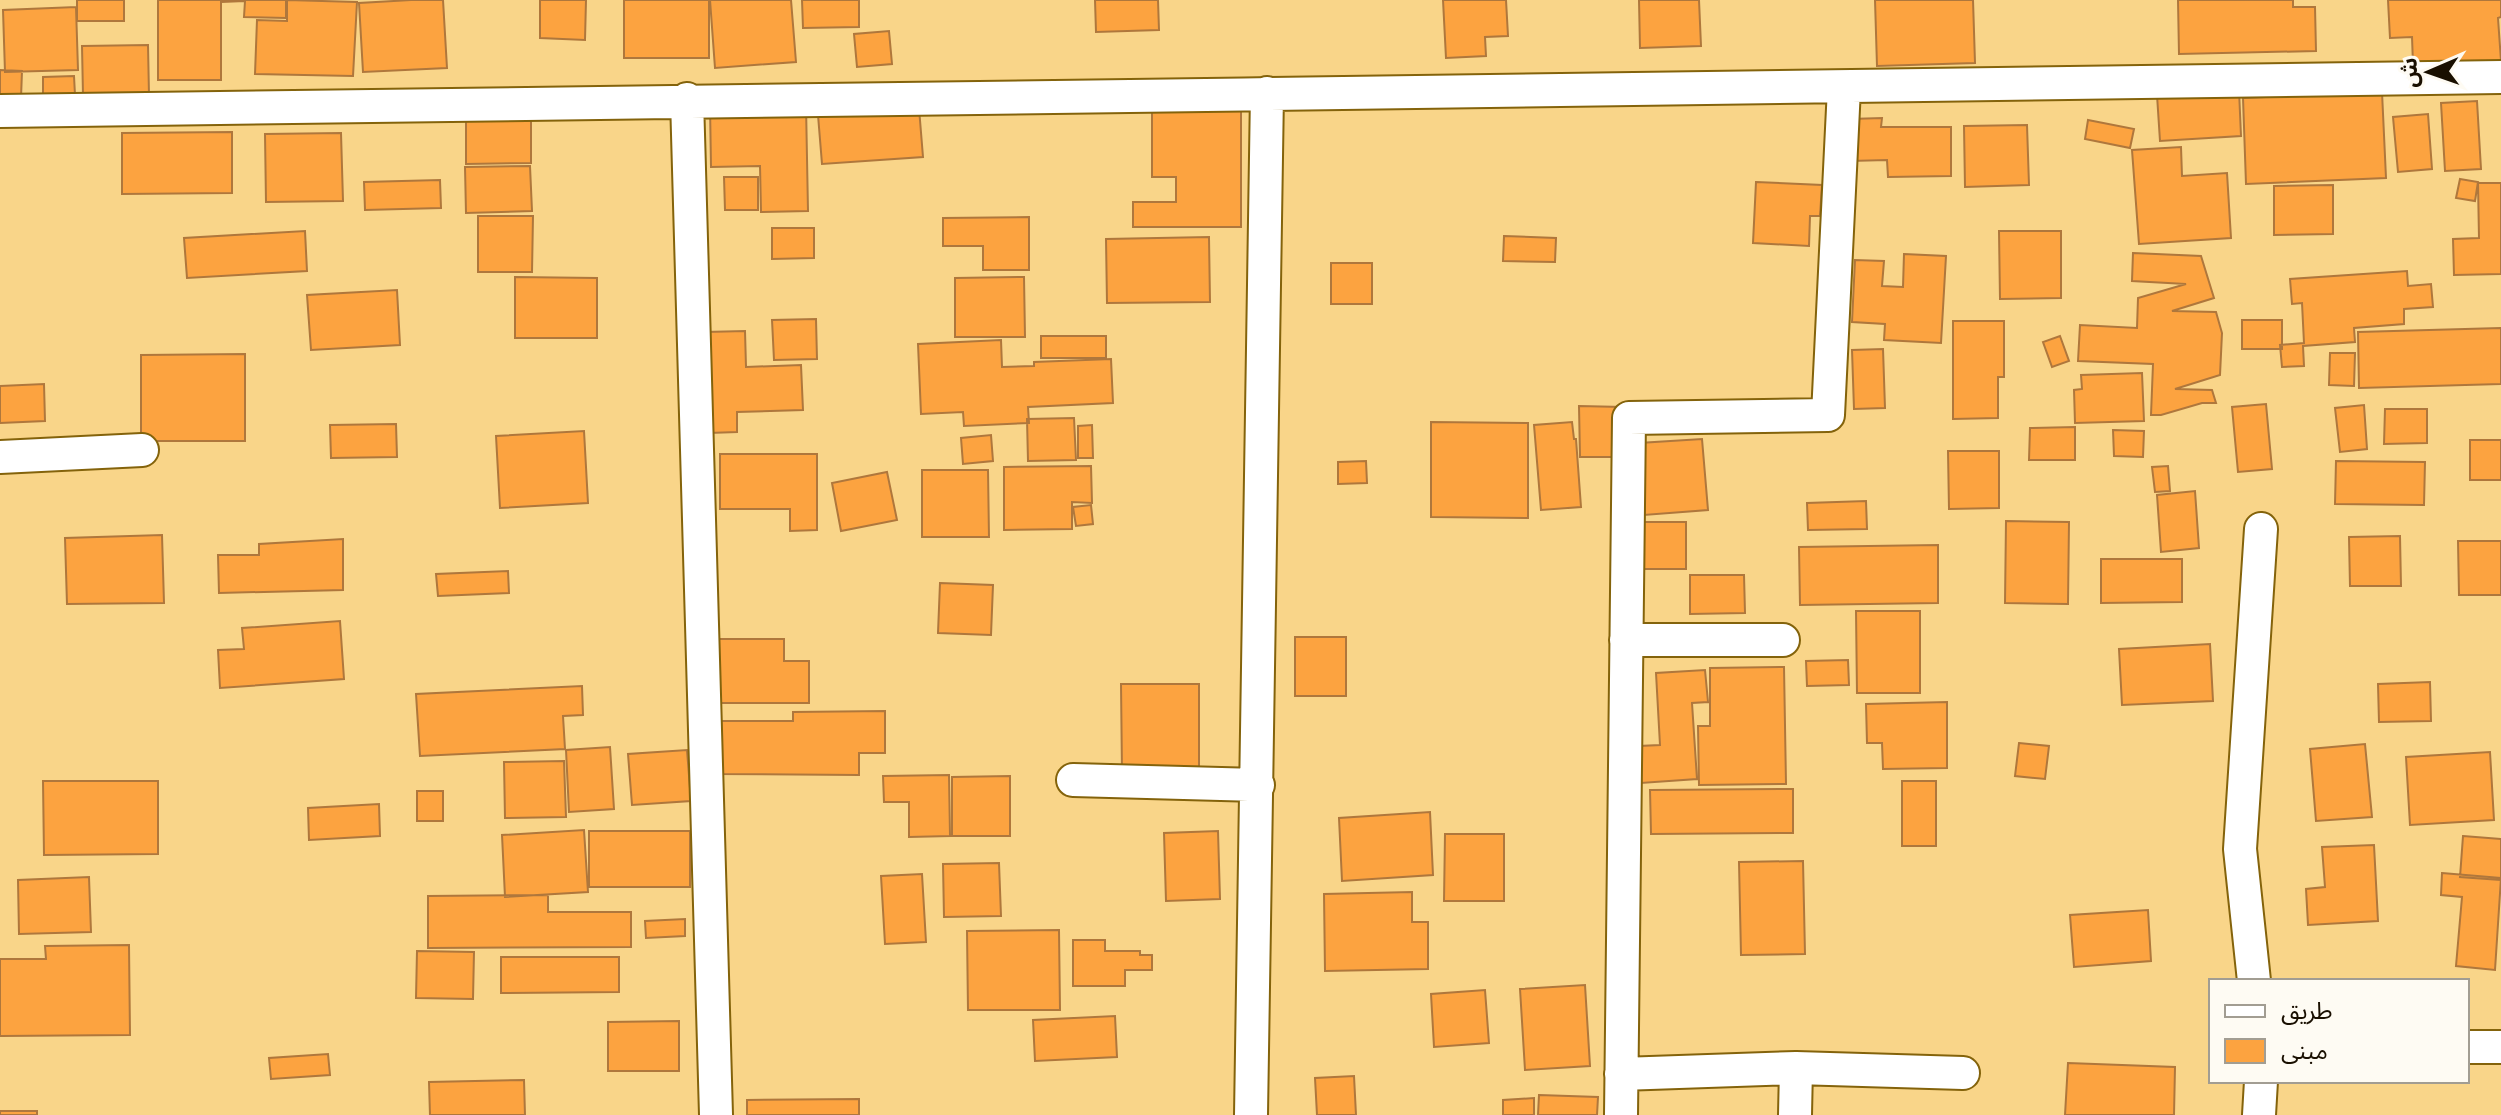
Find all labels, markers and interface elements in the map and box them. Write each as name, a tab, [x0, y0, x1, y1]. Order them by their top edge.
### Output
north arrow	[2389, 32, 2469, 112]
text: ش	[2394, 57, 2423, 88]
legend	[2209, 979, 2469, 1083]
text: طريق	[2281, 995, 2333, 1026]
text: مبنى	[2281, 1035, 2328, 1064]

